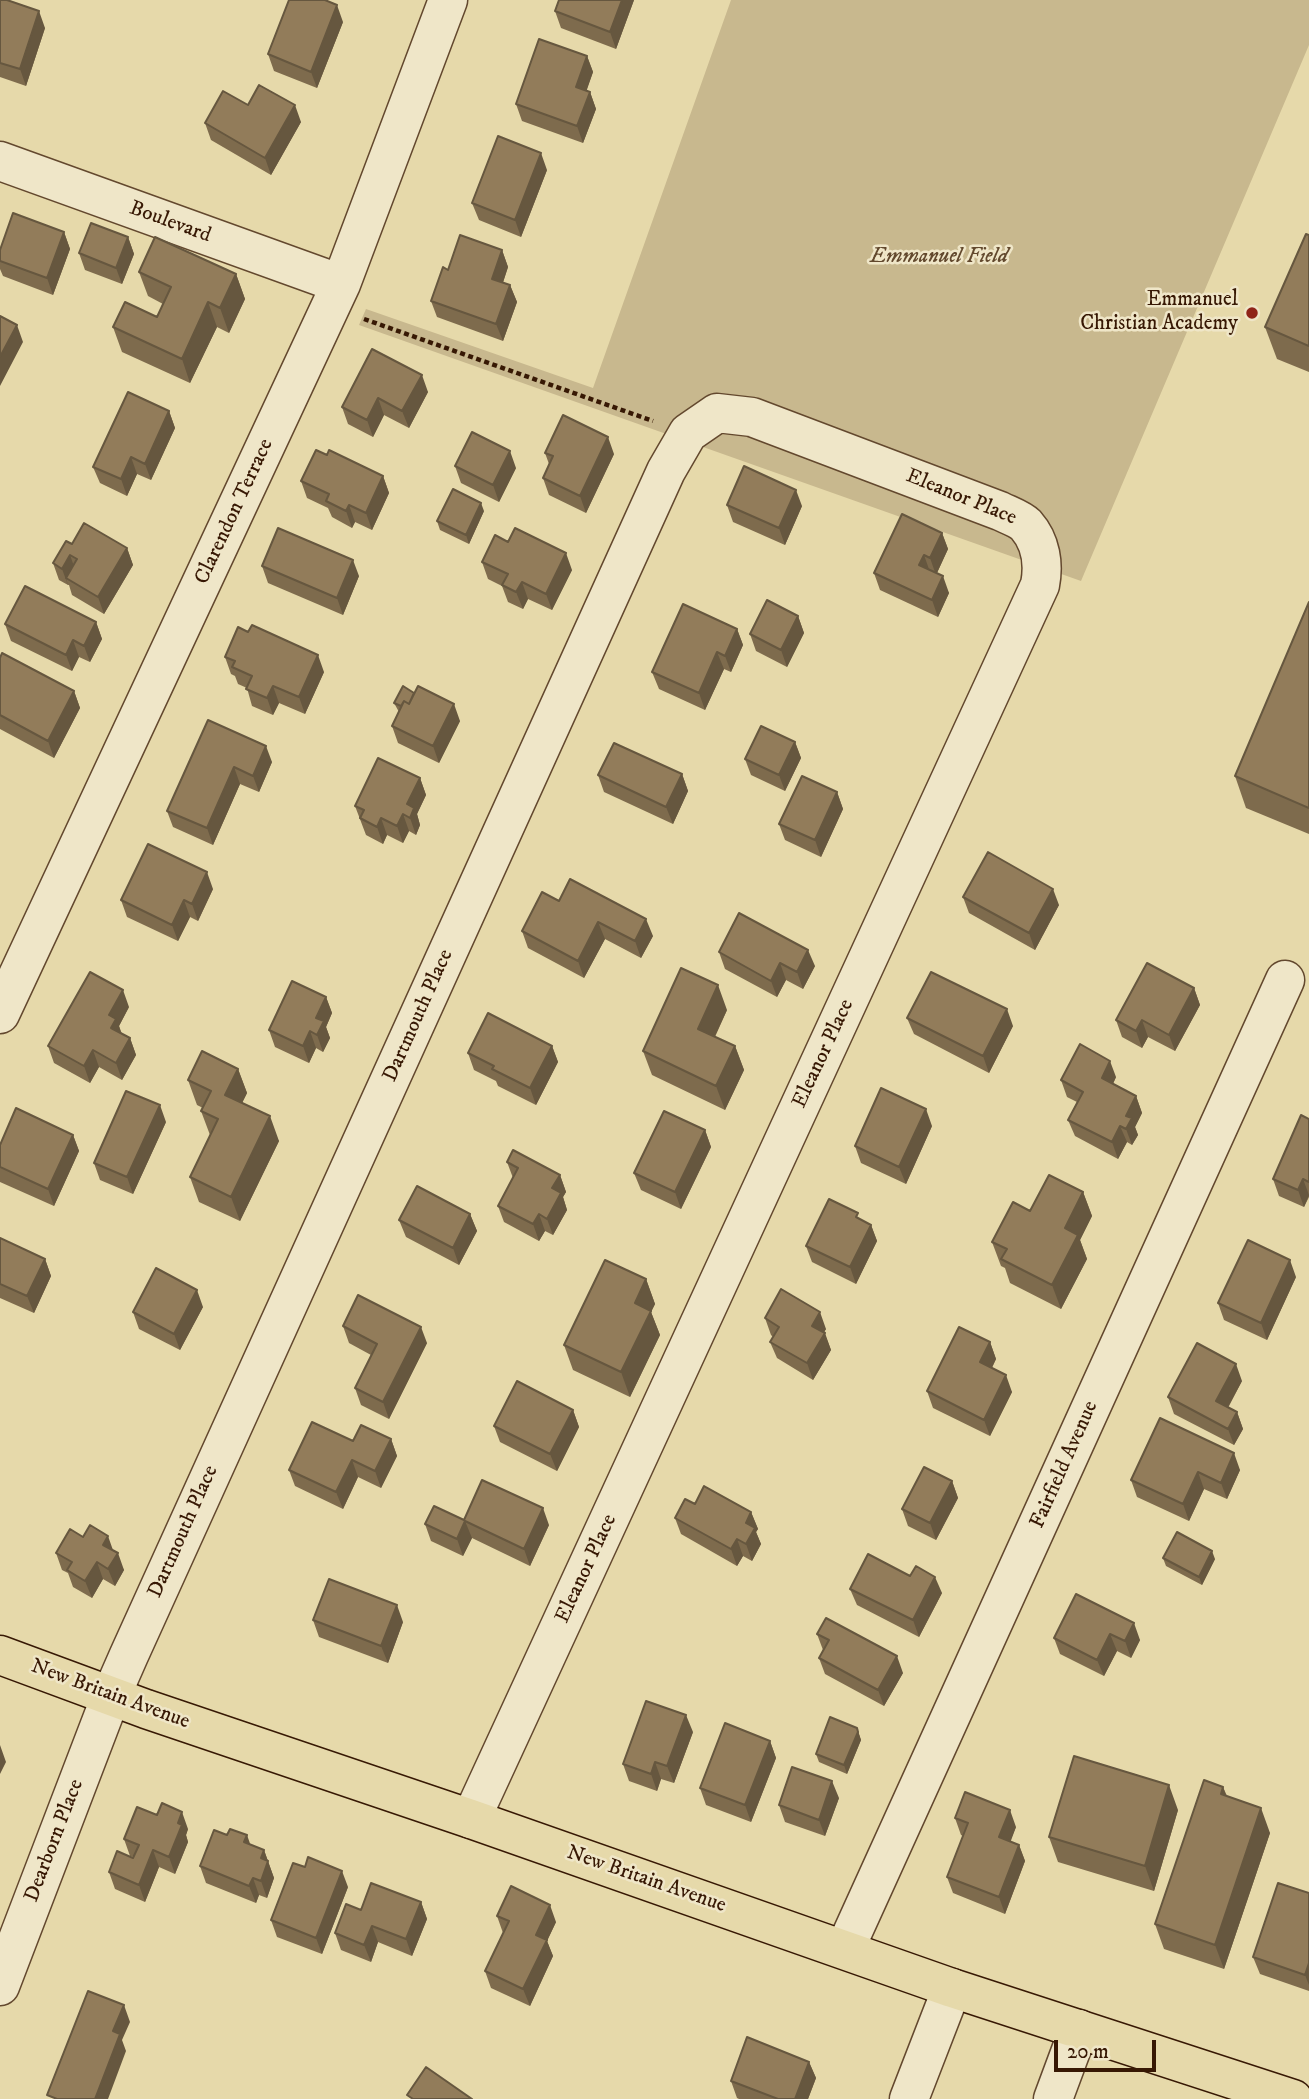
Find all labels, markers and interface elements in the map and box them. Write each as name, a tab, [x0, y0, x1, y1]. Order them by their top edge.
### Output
street label: Boulevard	[126, 197, 214, 249]
park label: Emmanuel Field	[870, 245, 1008, 271]
place label: Emmanuel Christian Academy	[1080, 288, 1238, 338]
marker: Emmanuel Christian Academy	[1244, 305, 1260, 321]
street label: Clarendon Terrace	[190, 435, 280, 589]
street label: Eleanor Place	[902, 464, 1020, 532]
street label: Dartmouth Place	[379, 946, 459, 1086]
street label: Eleanor Place	[788, 996, 860, 1112]
street label: Fairfield Avenue	[1026, 1397, 1104, 1533]
street label: Dartmouth Place	[144, 1462, 224, 1602]
street label: Eleanor Place	[551, 1511, 623, 1627]
street label: New Britain Avenue	[27, 1655, 193, 1735]
street label: Dearborn Place	[20, 1776, 90, 1906]
street label: New Britain Avenue	[563, 1841, 729, 1919]
scale bar	[1057, 2025, 1158, 2070]
text: 20 m	[1067, 2039, 1109, 2065]

